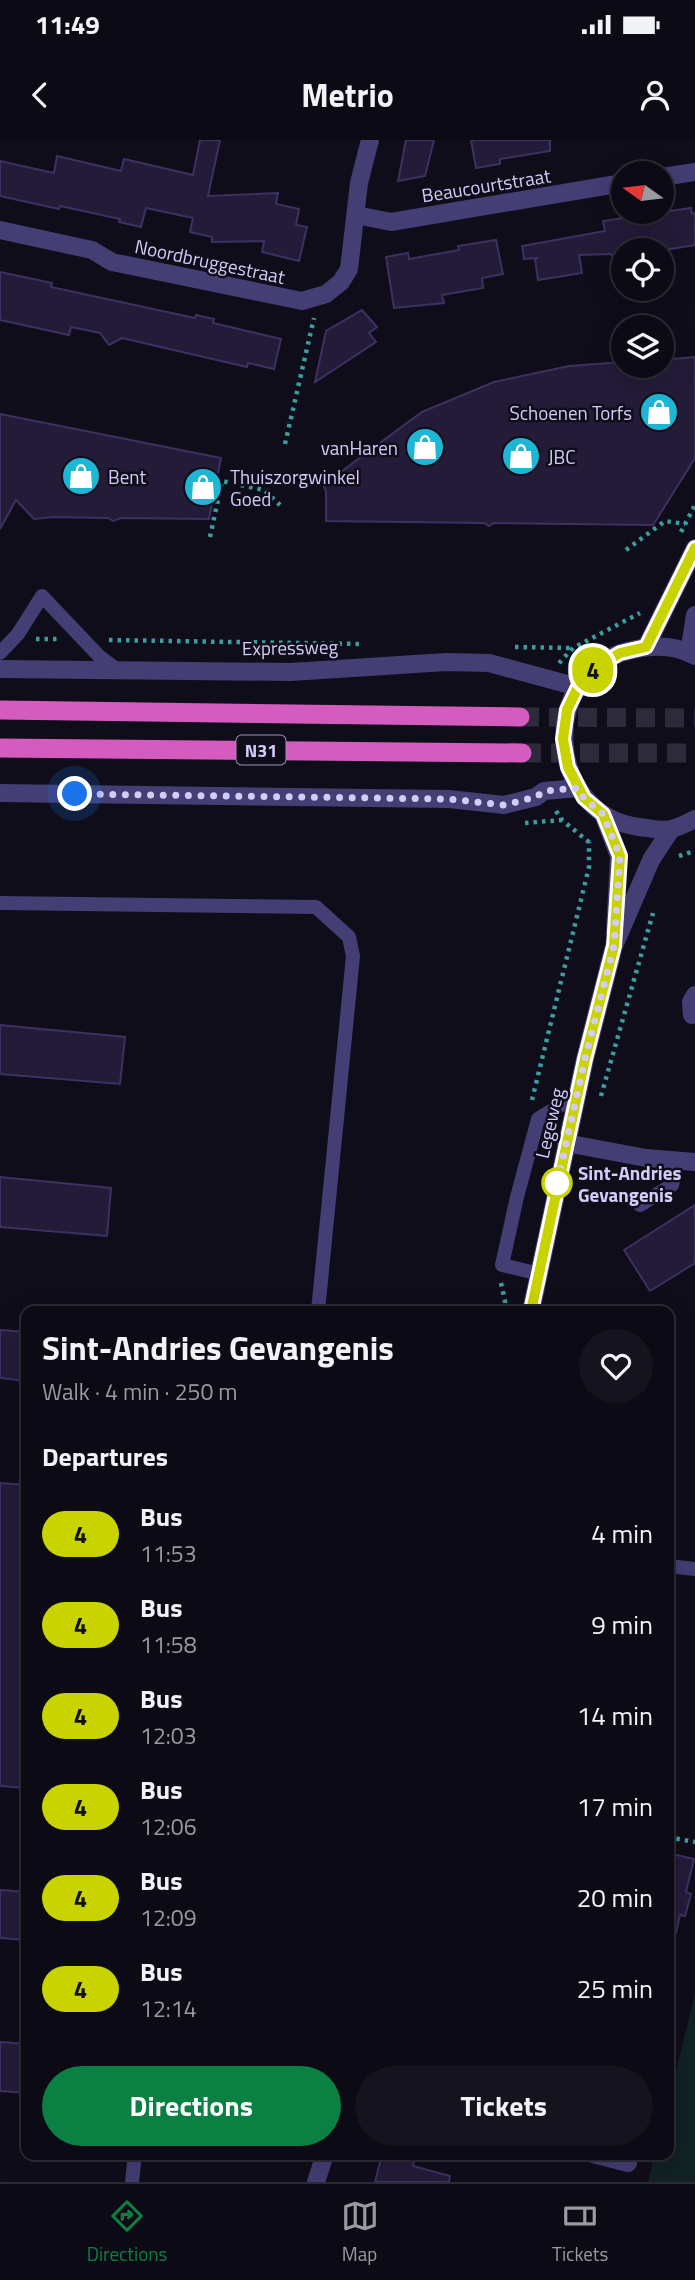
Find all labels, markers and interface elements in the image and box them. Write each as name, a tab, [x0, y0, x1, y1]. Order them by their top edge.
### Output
text: 11:49	[35, 5, 100, 44]
text: Metrio	[301, 71, 394, 119]
icon: back	[21, 76, 59, 114]
icon: person	[636, 76, 674, 114]
street label: Beaucourtstraat	[419, 160, 553, 210]
north arrow	[611, 161, 674, 224]
map controls	[611, 161, 674, 378]
street label: Noordbruggestraat	[132, 231, 288, 291]
button: locate	[611, 238, 674, 301]
button: layers	[611, 315, 674, 378]
shop icon: Schoenen Torfs	[638, 391, 680, 433]
place label: Schoenen Torfs	[509, 398, 632, 427]
shop icon: vanHaren	[404, 426, 446, 468]
place label: vanHaren	[321, 433, 398, 462]
shop icon: JBC	[500, 435, 542, 477]
place label: JBC	[548, 442, 576, 471]
shop icon: Bent	[60, 455, 102, 497]
place label: Bent	[108, 462, 146, 491]
place label: Thuiszorgwinkel Goed	[230, 462, 360, 513]
shop icon: Thuiszorgwinkel Goed	[182, 466, 224, 508]
street label: Expressweg	[242, 632, 339, 662]
line badge: 4	[570, 647, 616, 693]
text: 4	[586, 652, 600, 688]
road number: N31	[236, 736, 286, 764]
your location	[57, 776, 92, 811]
street label: Legeweg	[527, 1085, 571, 1161]
place label: Sint-Andries Gevangenis	[578, 1158, 681, 1209]
marker: Sint-Andries Gevangenis	[542, 1168, 572, 1198]
text: Sint-Andries Gevangenis	[42, 1323, 394, 1373]
button: heart	[579, 1329, 653, 1403]
text: Walk · 4 min · 250 m	[42, 1374, 238, 1409]
text: Departures	[42, 1437, 168, 1476]
text: Bus	[140, 1497, 182, 1536]
text: 4 min	[591, 1514, 653, 1553]
text: 4	[74, 1516, 87, 1552]
text: 11:53	[140, 1536, 197, 1571]
text: Bus	[140, 1588, 182, 1627]
text: 9 min	[591, 1605, 653, 1644]
text: 4	[74, 1607, 87, 1643]
text: 11:58	[140, 1627, 197, 1662]
text: Bus	[140, 1679, 182, 1718]
text: 14 min	[577, 1696, 653, 1735]
text: 4	[74, 1698, 87, 1734]
text: 12:03	[140, 1718, 197, 1753]
text: Bus	[140, 1770, 182, 1809]
text: 17 min	[577, 1787, 653, 1826]
text: 4	[74, 1789, 87, 1825]
text: 12:06	[140, 1809, 197, 1844]
text: Bus	[140, 1861, 182, 1900]
text: 20 min	[577, 1878, 653, 1917]
text: 4	[74, 1880, 87, 1916]
text: 12:09	[140, 1900, 197, 1935]
text: Bus	[140, 1952, 182, 1991]
text: 25 min	[577, 1969, 653, 2008]
text: 4	[74, 1971, 87, 2007]
text: 12:14	[140, 1991, 197, 2026]
button: Directions	[42, 2066, 341, 2146]
button: Tickets	[355, 2066, 653, 2146]
tab: Directions	[87, 2197, 167, 2268]
tab: Map	[341, 2197, 379, 2268]
tab: Tickets	[552, 2197, 608, 2268]

